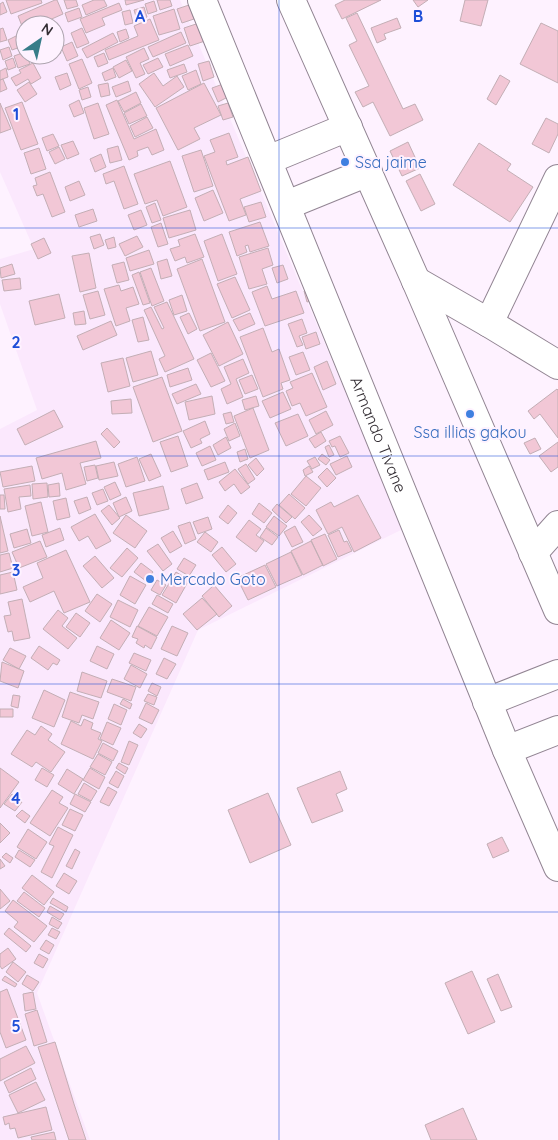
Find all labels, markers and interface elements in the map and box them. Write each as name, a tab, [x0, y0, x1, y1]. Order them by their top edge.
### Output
text: A	[135, 6, 146, 26]
text: B	[413, 6, 423, 26]
north arrow	[15, 15, 65, 65]
text: N	[38, 19, 57, 40]
text: 1	[13, 104, 19, 124]
place label: Ssa jaime	[355, 152, 427, 172]
marker: Ssa jaime	[339, 156, 351, 168]
text: 2	[11, 332, 21, 352]
street label: Armando Tivane	[346, 374, 411, 495]
marker: Ssa illias gakou	[464, 408, 476, 420]
place label: Ssa illias gakou	[413, 422, 527, 442]
text: 3	[12, 560, 20, 580]
place label: Mercado Goto	[160, 569, 266, 589]
marker: Mercado Goto	[144, 573, 156, 585]
text: 4	[11, 788, 21, 808]
text: 5	[11, 1016, 21, 1036]

